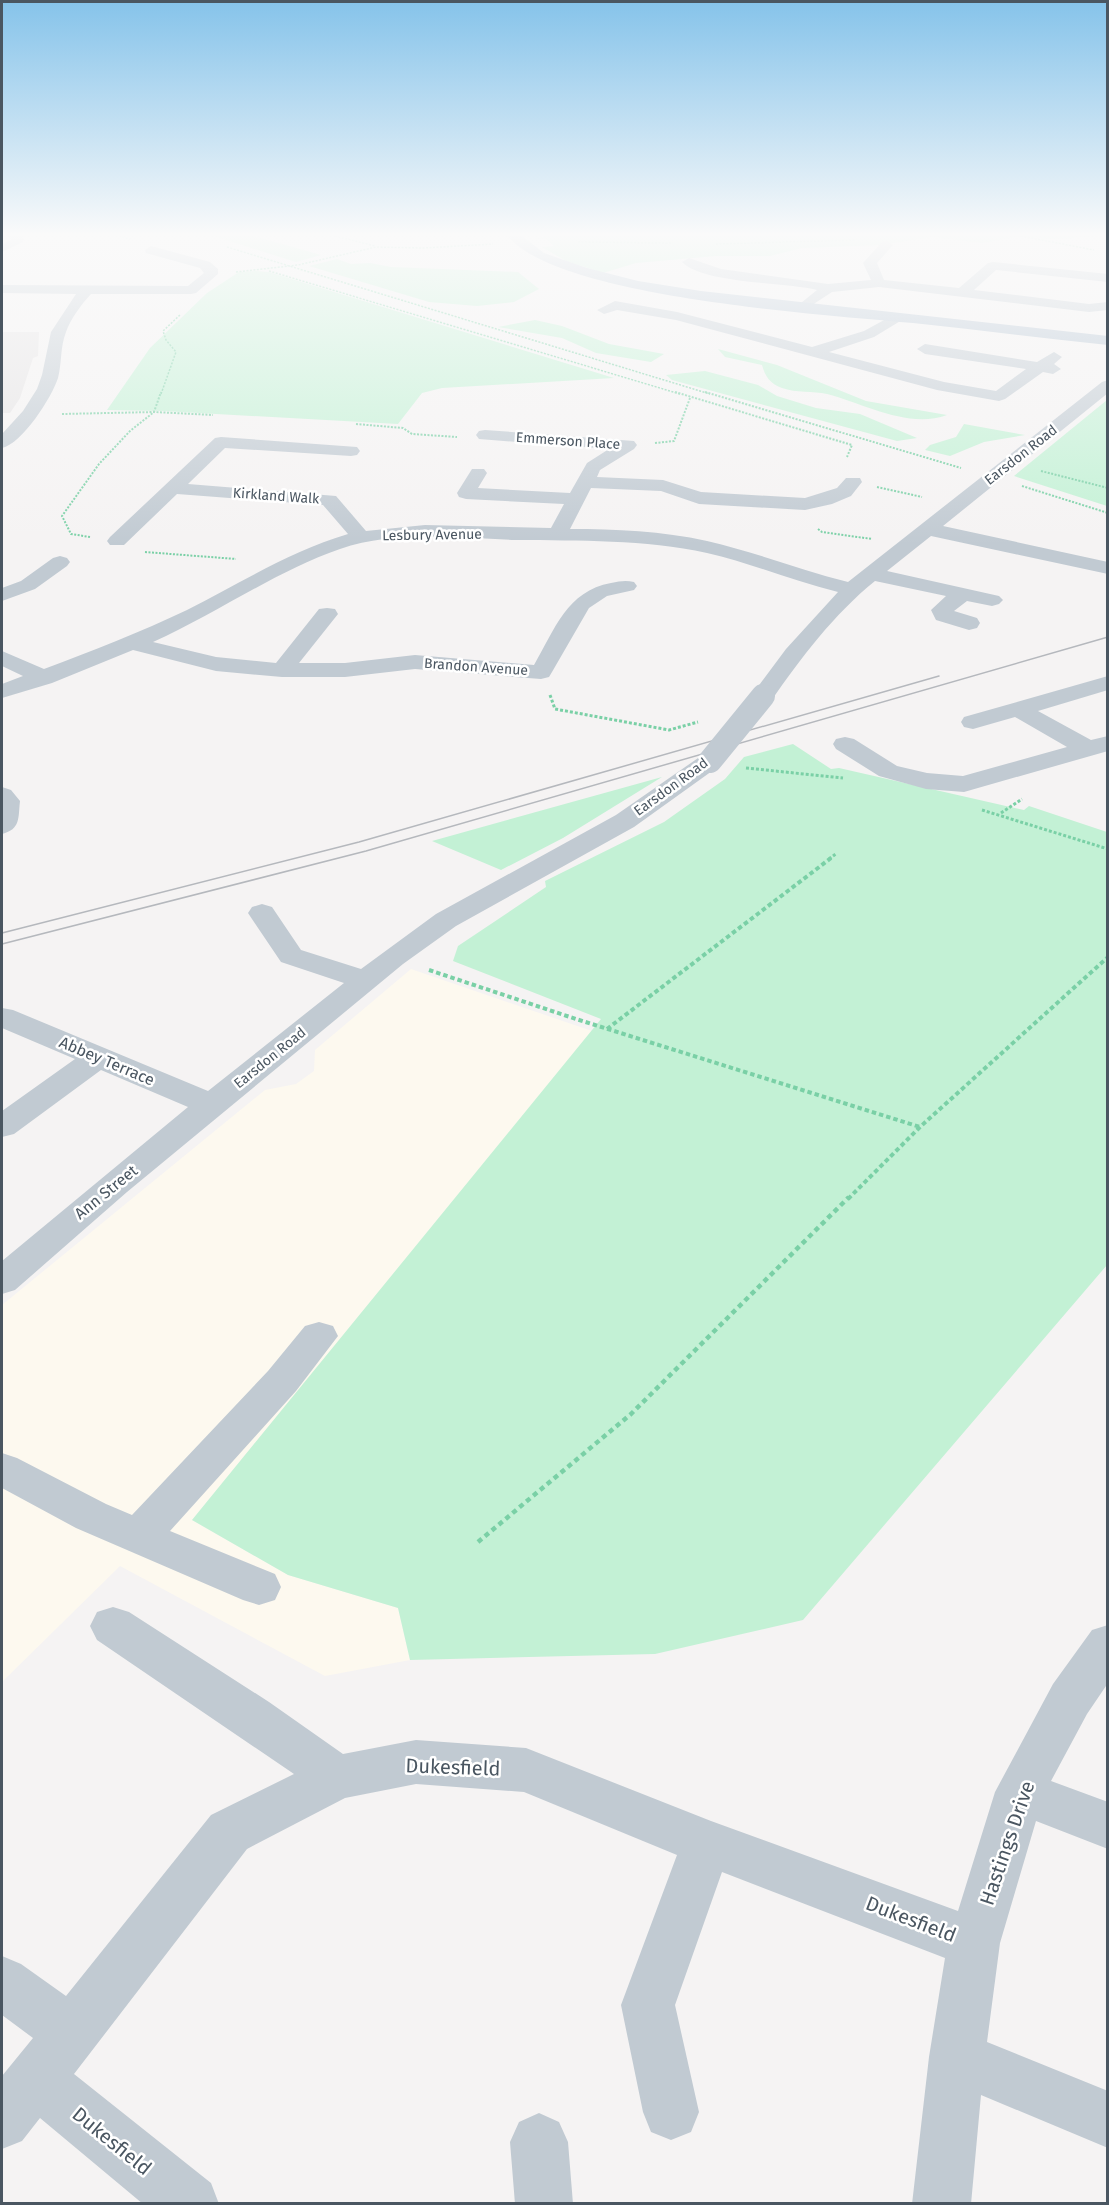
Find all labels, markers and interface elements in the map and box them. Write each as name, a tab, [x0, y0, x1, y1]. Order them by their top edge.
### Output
street label: Earsdon Road	[981, 421, 1061, 489]
street label: Emmerson Place	[515, 429, 621, 453]
street label: Kirkland Walk	[232, 485, 321, 508]
street label: Lesbury Avenue	[382, 526, 482, 544]
street label: Brandon Avenue	[423, 655, 529, 679]
street label: Earsdon Road	[631, 754, 711, 820]
street label: Earsdon Road	[231, 1024, 309, 1092]
street label: Abbey Terrace	[57, 1032, 157, 1090]
street label: Ann Street	[71, 1161, 142, 1223]
street label: Dukesfield	[405, 1753, 501, 1781]
street label: Hastings Drive	[974, 1778, 1040, 1908]
street label: Dukesfield	[862, 1891, 960, 1947]
street label: Dukesfield	[68, 2102, 156, 2180]

